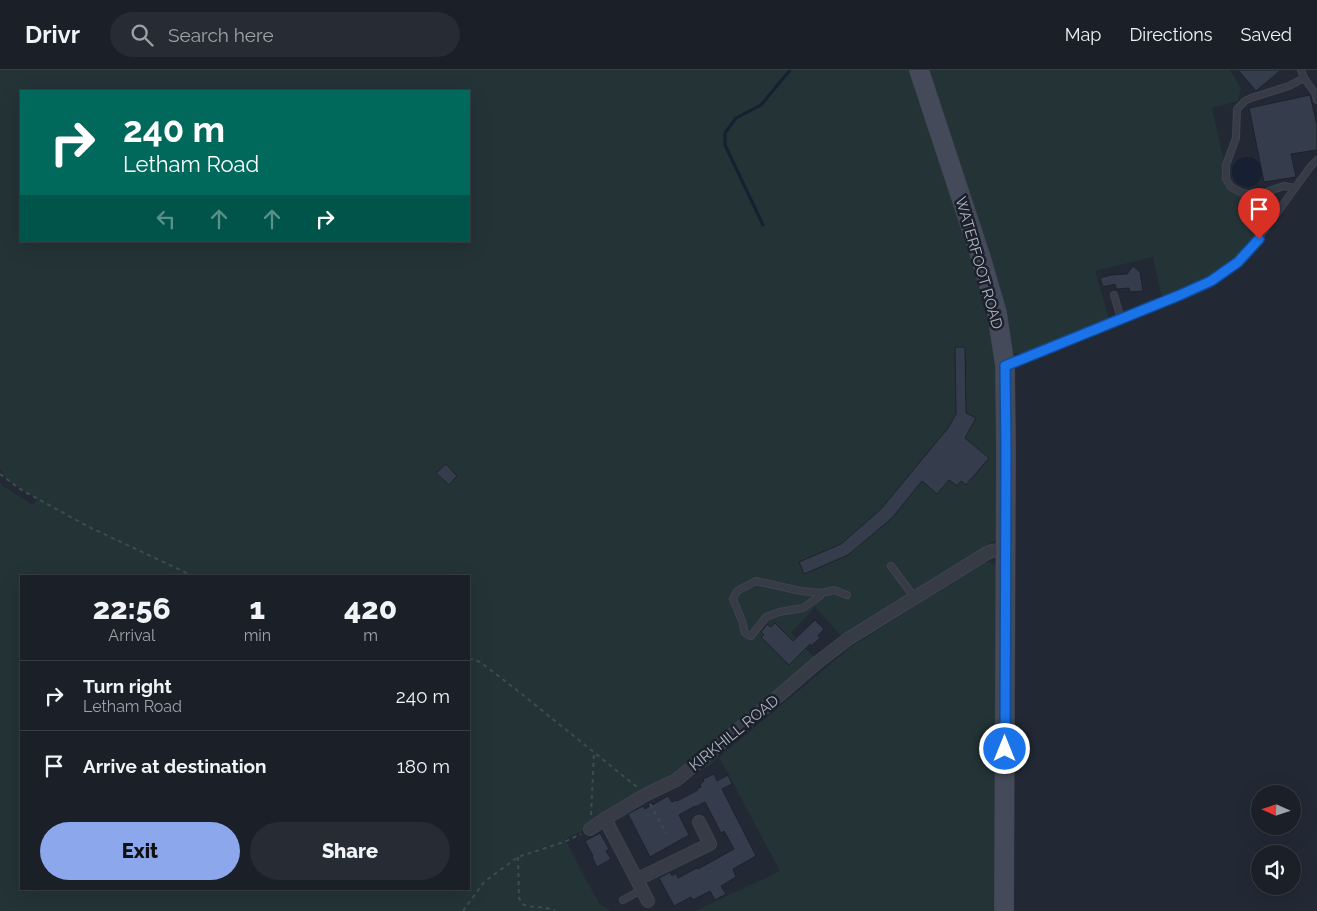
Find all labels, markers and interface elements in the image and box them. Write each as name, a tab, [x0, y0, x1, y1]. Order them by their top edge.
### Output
search box	[110, 12, 460, 57]
text: Drivr	[25, 20, 80, 49]
icon: search	[128, 21, 156, 49]
text: Search here	[168, 24, 274, 46]
text: Map	[1065, 24, 1101, 45]
text: Directions	[1129, 24, 1213, 45]
text: Saved	[1241, 24, 1292, 45]
text: 240 m	[123, 109, 225, 150]
icon: right	[40, 110, 105, 175]
text: Letham Road	[123, 151, 259, 177]
pin	[1238, 188, 1280, 239]
street label: WATERFOOT ROAD	[951, 195, 1007, 332]
icon: arrive	[1245, 195, 1273, 223]
icon: left	[152, 205, 180, 233]
icon: ahead	[205, 205, 233, 233]
icon: ahead	[258, 205, 286, 233]
icon: right	[311, 205, 339, 233]
text: 22:56	[93, 591, 171, 626]
text: 1	[250, 591, 265, 626]
text: 420	[344, 591, 397, 626]
text: Arrival	[108, 626, 155, 645]
text: min	[244, 626, 271, 645]
text: m	[363, 626, 378, 645]
text: Turn right	[83, 675, 172, 697]
icon: right	[40, 682, 68, 710]
text: 240 m	[396, 685, 450, 707]
street label: KIRKHILL ROAD	[686, 691, 783, 775]
text: Letham Road	[83, 697, 182, 716]
position arrow	[978, 722, 1030, 774]
icon: arrive	[40, 752, 68, 780]
text: Arrive at destination	[83, 755, 267, 777]
text: 180 m	[397, 755, 450, 777]
north arrow	[1251, 785, 1301, 835]
map controls	[1251, 785, 1301, 895]
button: Exit	[40, 822, 240, 880]
button: Share	[250, 822, 450, 880]
button: sound	[1251, 845, 1301, 895]

